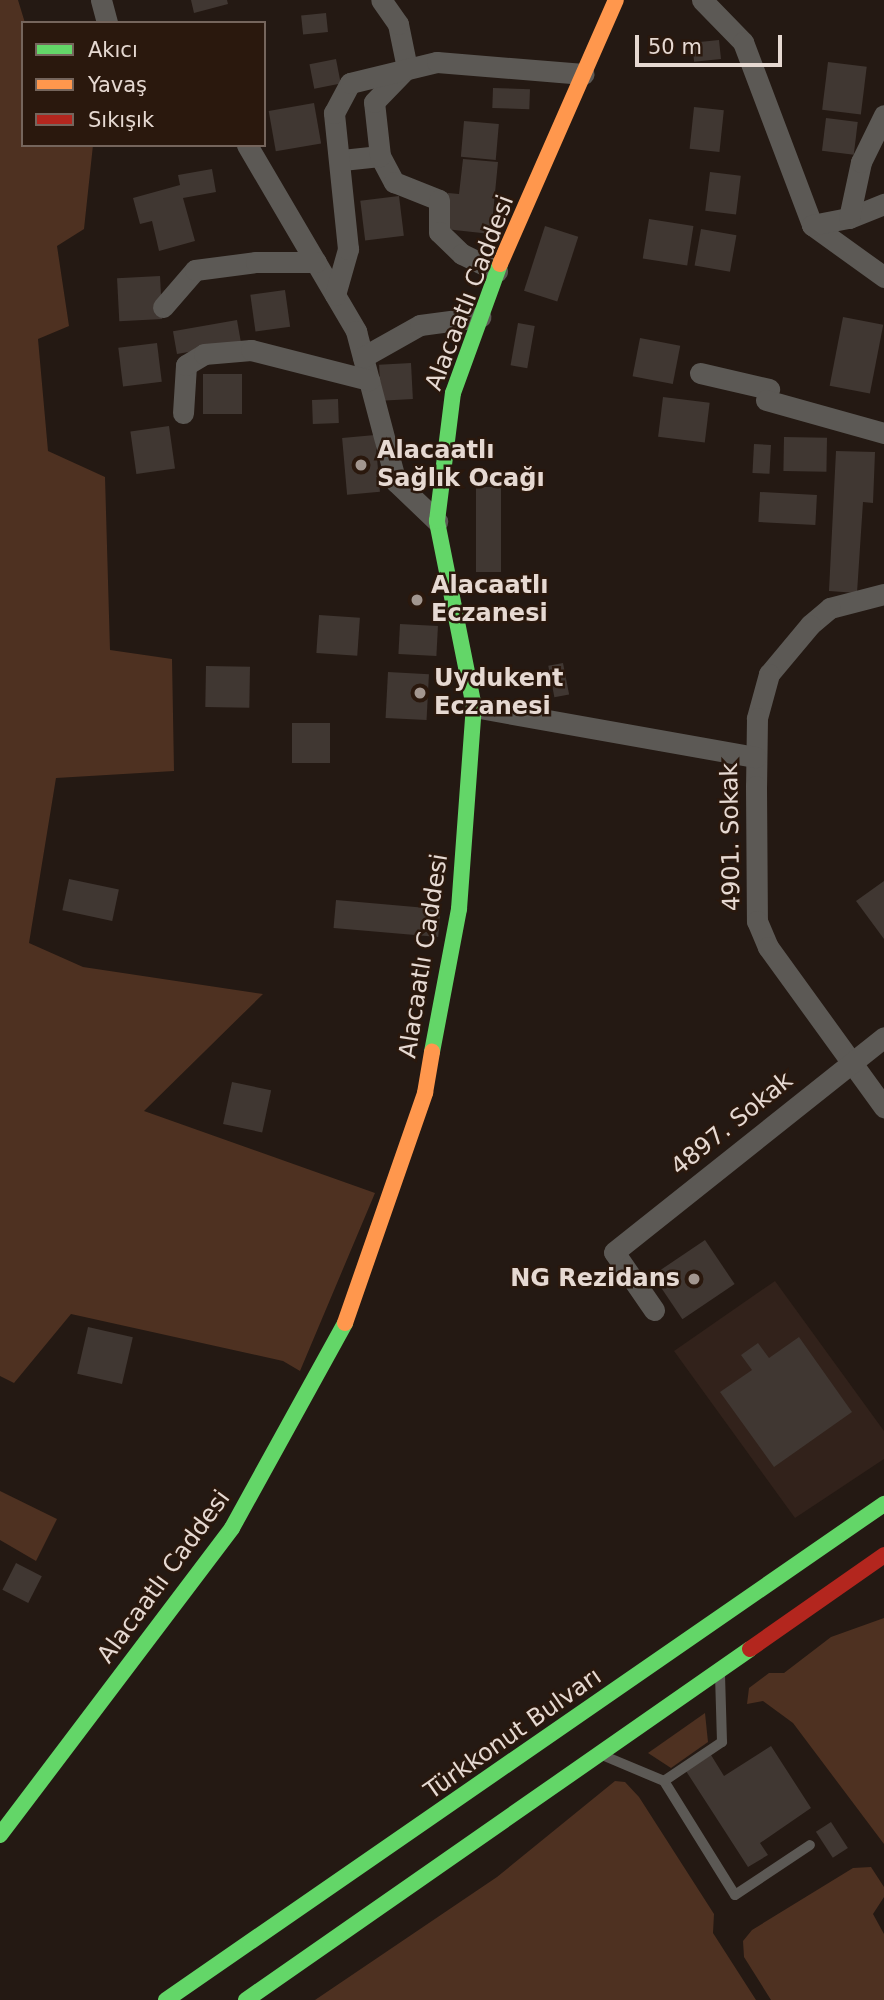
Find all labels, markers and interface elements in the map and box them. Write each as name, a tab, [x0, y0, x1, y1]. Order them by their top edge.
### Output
legend	[21, 21, 266, 147]
scale bar	[639, 21, 786, 65]
text: 50 m	[648, 35, 702, 59]
text: Akıcı	[88, 38, 138, 62]
text: Yavaş	[88, 73, 147, 97]
text: Sıkışık	[88, 108, 154, 132]
street label: Alacaatlı Caddesi	[420, 191, 520, 395]
place label: Alacaatlı Sağlık Ocağı	[377, 437, 545, 493]
marker: Alacaatlı Sağlık Ocağı	[351, 455, 371, 475]
place label: Alacaatlı Eczanesi	[431, 572, 549, 628]
marker: Alacaatlı Eczanesi	[409, 592, 425, 608]
place label: Uydukent Eczanesi	[434, 665, 564, 721]
marker: Uydukent Eczanesi	[412, 685, 428, 701]
street label: 4901. Sokak	[715, 763, 747, 911]
street label: Alacaatlı Caddesi	[394, 852, 454, 1060]
street label: 4897. Sokak	[665, 1066, 799, 1182]
place label: NG Rezidans	[510, 1265, 680, 1293]
marker: NG Rezidans	[686, 1271, 702, 1287]
street label: Alacaatlı Caddesi	[92, 1485, 236, 1669]
street label: Türkkonut Bulvarı	[419, 1662, 607, 1806]

